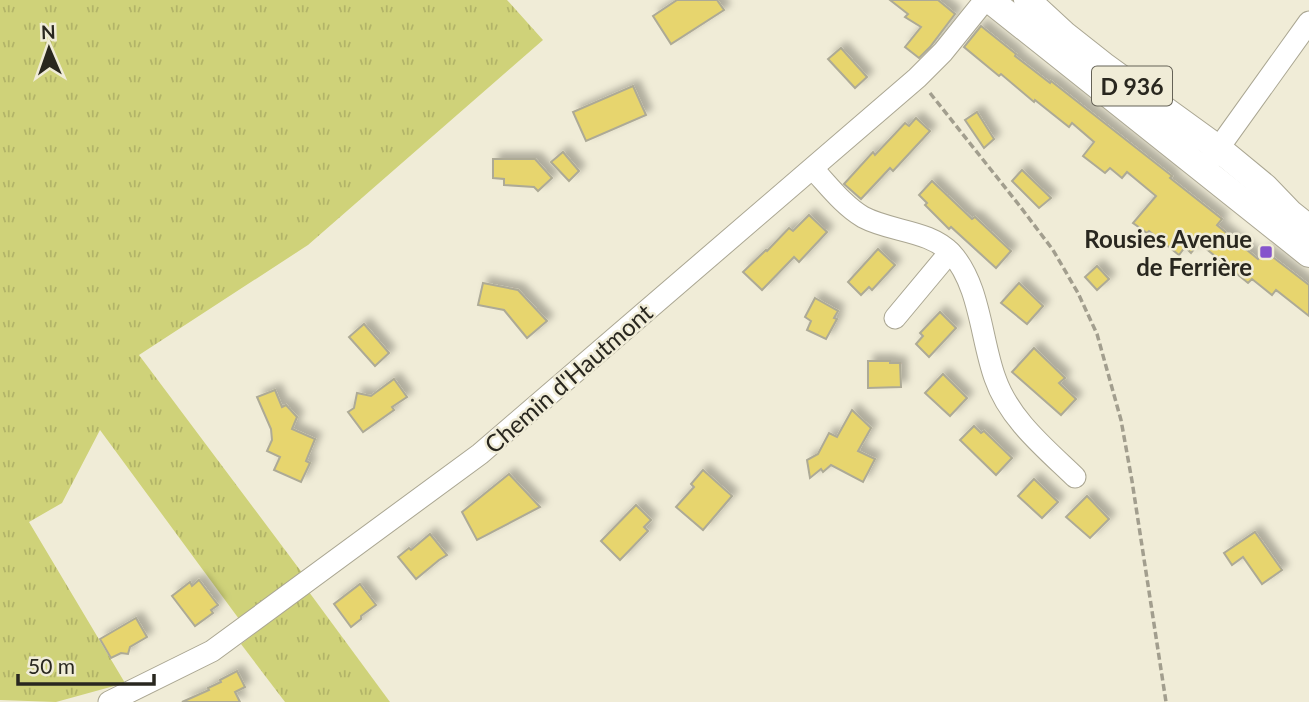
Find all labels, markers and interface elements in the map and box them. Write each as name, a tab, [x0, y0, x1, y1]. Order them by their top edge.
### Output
north arrow	[14, 14, 84, 84]
text: N	[41, 20, 56, 43]
road number: D 936	[1092, 66, 1172, 106]
place label: Rousies Avenue de Ferrière	[1084, 224, 1252, 281]
marker: Rousies Avenue de Ferrière	[1258, 244, 1274, 260]
street label: Chemin d'Hautmont	[478, 297, 658, 459]
scale bar	[18, 642, 154, 686]
text: 50 m	[28, 653, 75, 678]

